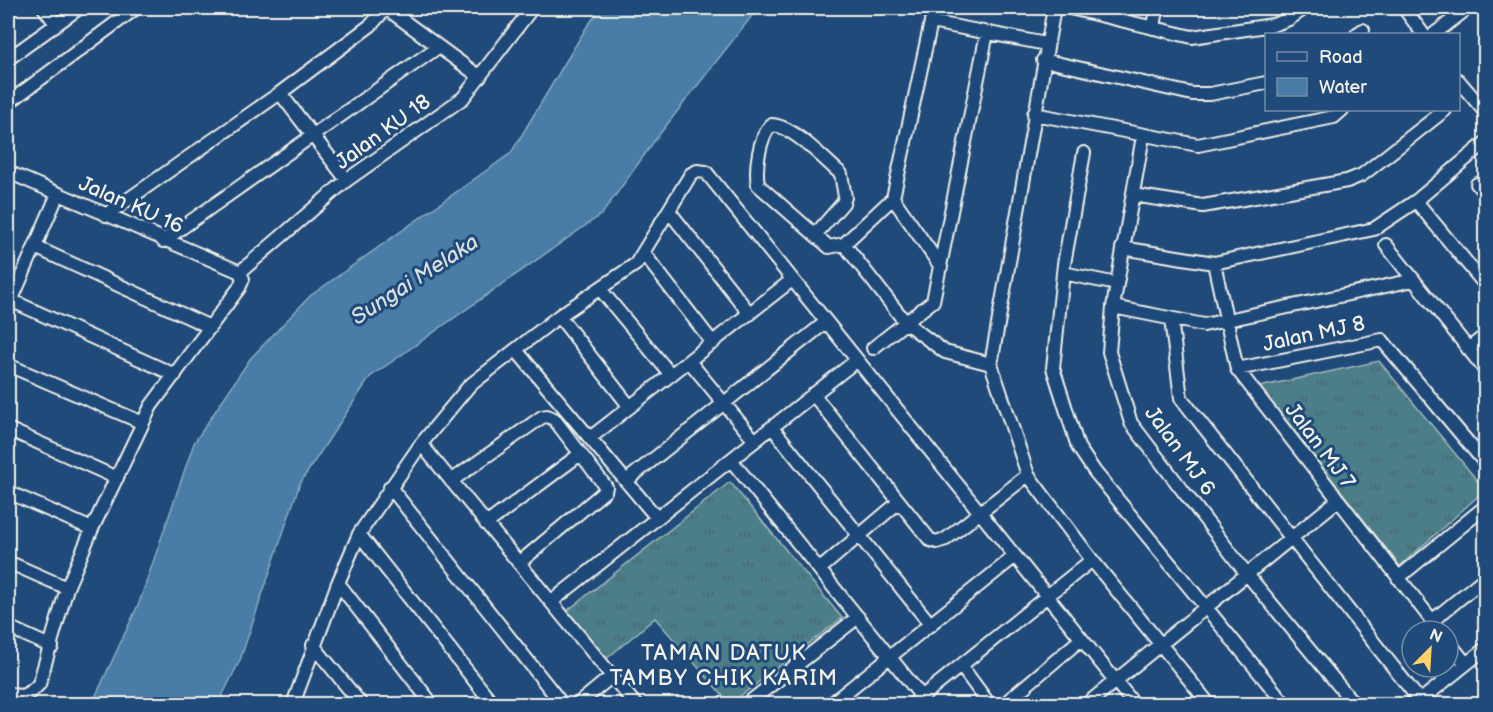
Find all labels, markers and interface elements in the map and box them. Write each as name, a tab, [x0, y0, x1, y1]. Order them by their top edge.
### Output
legend	[1265, 33, 1460, 111]
text: Road	[1319, 47, 1363, 68]
text: Water	[1319, 77, 1367, 98]
street label: Jalan KU 18	[331, 89, 435, 175]
street label: Jalan KU 16	[75, 171, 187, 239]
water label: Sungai Melaka	[346, 229, 484, 331]
street label: Jalan MJ 8	[1261, 311, 1367, 357]
street label: Jalan MJ 7	[1280, 398, 1361, 495]
street label: Jalan MJ 6	[1139, 401, 1221, 501]
north arrow	[1400, 619, 1460, 679]
text: N	[1426, 626, 1445, 648]
district label: TAMAN DATUK TAMBY CHIK KARIM	[609, 640, 839, 692]

